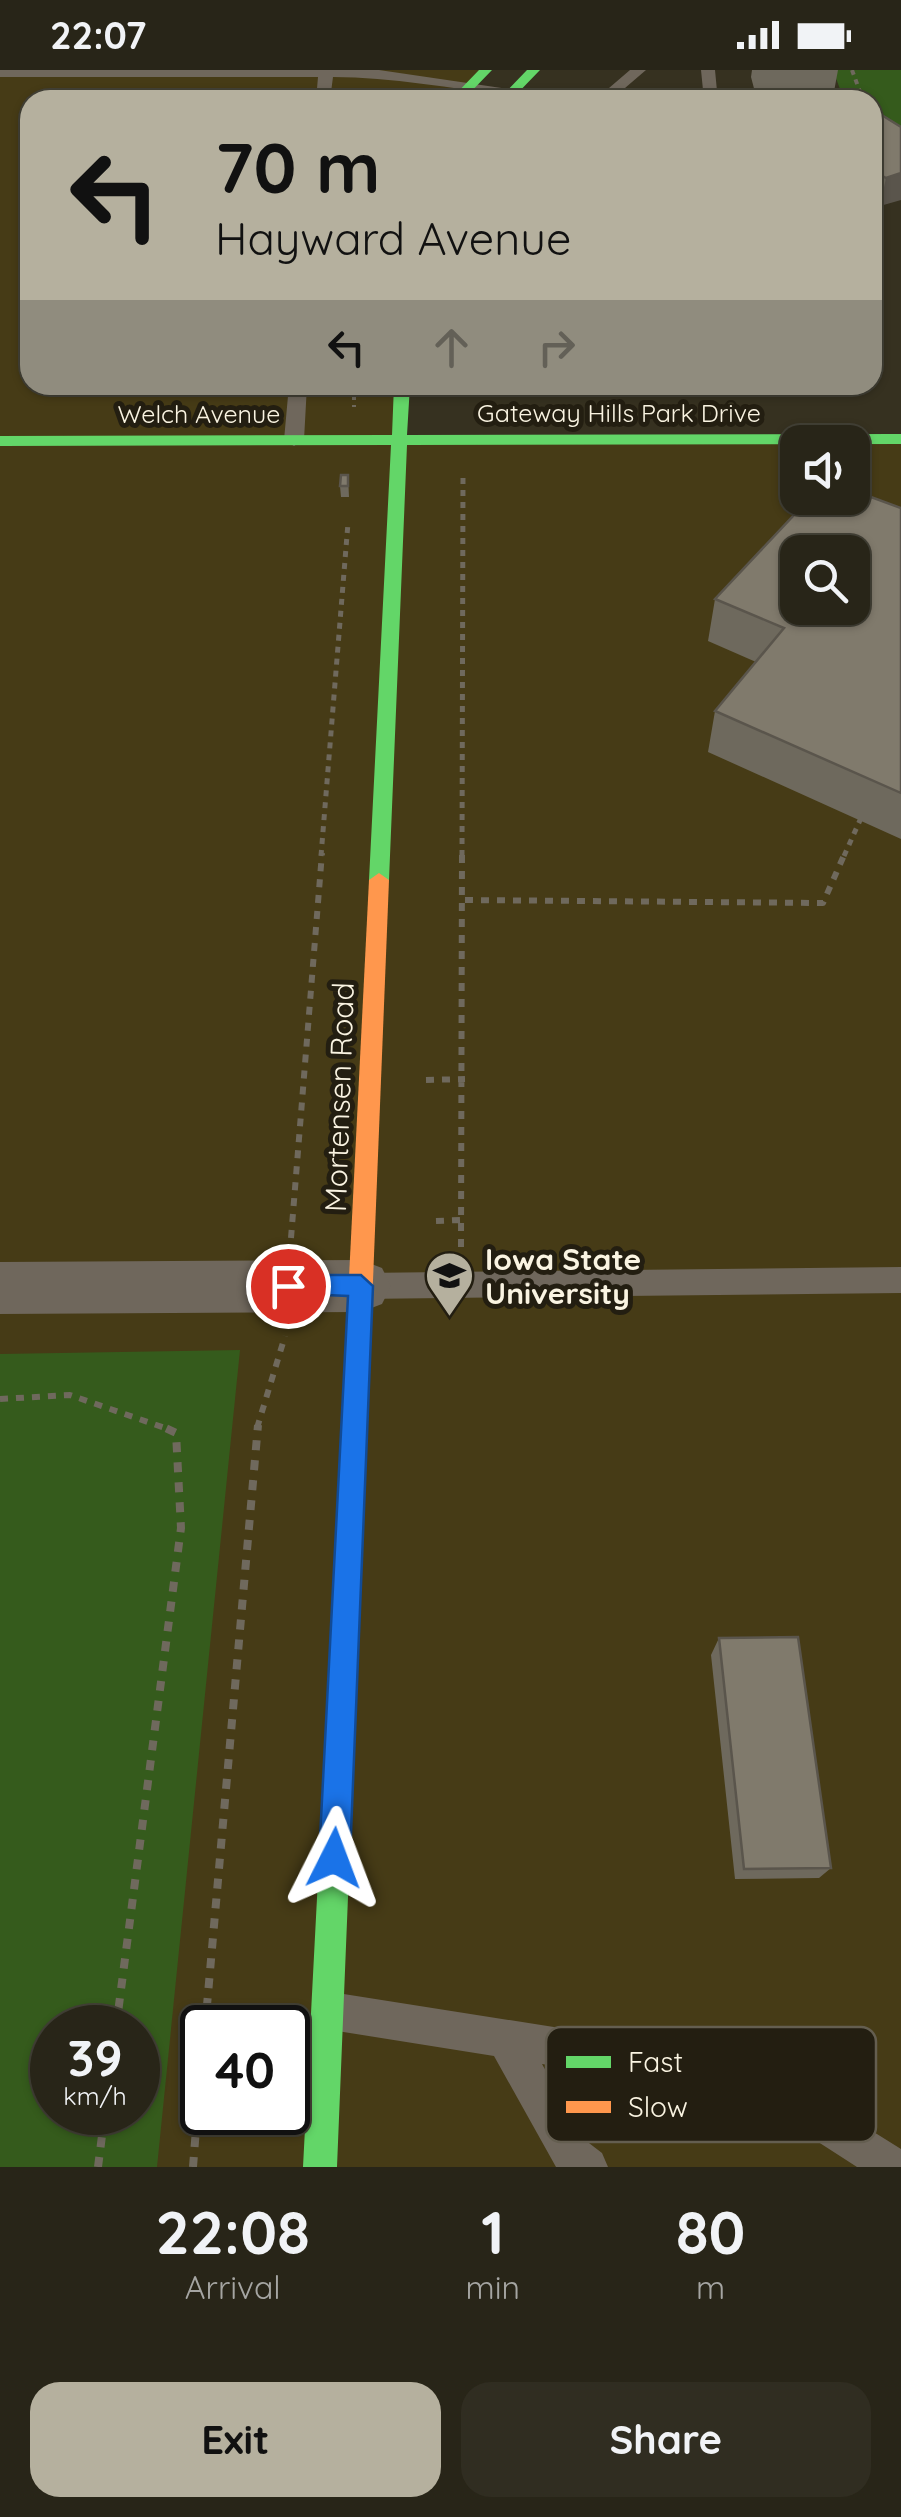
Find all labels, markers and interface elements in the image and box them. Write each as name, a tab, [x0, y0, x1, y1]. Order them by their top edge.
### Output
text: 22:07	[50, 11, 146, 59]
text: 70 m	[215, 123, 381, 211]
icon: left	[50, 130, 180, 260]
text: Hayward Avenue	[215, 210, 571, 266]
icon: left	[319, 320, 374, 375]
icon: ahead	[424, 320, 479, 375]
icon: right	[529, 320, 584, 375]
street label: Gateway Hills Park Drive	[477, 397, 761, 428]
street label: Welch Avenue	[118, 398, 280, 429]
map controls	[780, 425, 870, 625]
button: sound	[780, 425, 870, 515]
button: search	[780, 535, 870, 625]
street label: Mortensen Road	[316, 982, 362, 1212]
place label: Iowa State University	[485, 1240, 641, 1312]
pin	[246, 1244, 331, 1329]
school or university icon: Iowa State University	[424, 1250, 476, 1318]
icon: arrive	[261, 1259, 316, 1314]
position arrow	[282, 1806, 386, 1910]
speed limit sign: 40	[180, 2005, 310, 2135]
text: 39	[67, 2026, 123, 2089]
legend	[546, 2027, 876, 2142]
text: Fast	[628, 2044, 683, 2079]
text: km/h	[63, 2080, 127, 2111]
text: Slow	[628, 2089, 688, 2124]
text: 22:08	[156, 2194, 310, 2269]
text: 1	[481, 2194, 504, 2269]
text: 80	[676, 2194, 745, 2269]
text: Arrival	[185, 2267, 281, 2307]
text: min	[466, 2267, 520, 2307]
text: m	[696, 2267, 725, 2307]
button: Exit	[30, 2382, 441, 2497]
button: Share	[461, 2382, 871, 2497]

